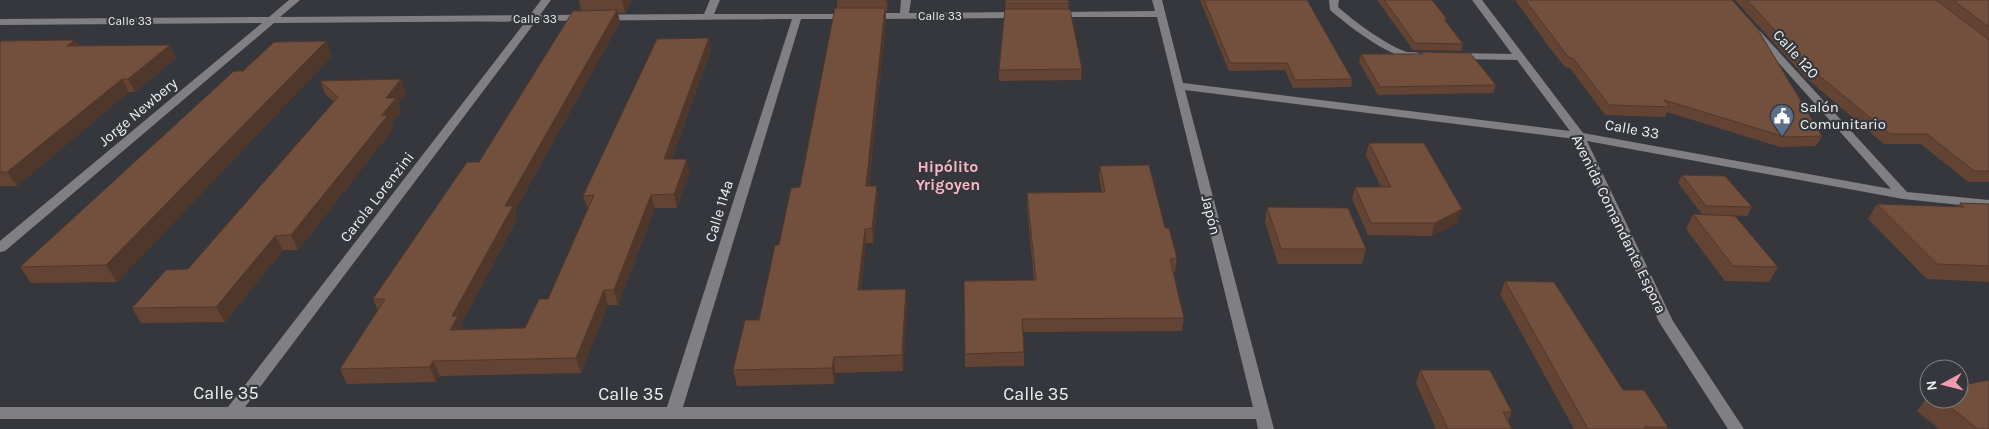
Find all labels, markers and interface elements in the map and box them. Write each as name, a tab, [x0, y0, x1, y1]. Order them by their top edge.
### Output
street label: Calle 33	[918, 9, 962, 23]
street label: Calle 33	[513, 12, 557, 26]
street label: Calle 33	[108, 14, 152, 28]
street label: Calle 120	[1769, 26, 1823, 82]
street label: Jorge Newbery	[95, 74, 181, 150]
place label: Salón Comunitario	[1800, 98, 1886, 133]
public building icon: Salón Comunitario	[1769, 103, 1795, 137]
street label: Calle 33	[1603, 115, 1661, 143]
street label: Avenida Comandante Espora	[1568, 132, 1670, 316]
street label: Carola Lorenzini	[336, 148, 418, 246]
district label: Hipólito Yrigoyen	[916, 157, 980, 194]
street label: Calle 114a	[701, 178, 737, 244]
street label: Japón	[1197, 193, 1225, 237]
north arrow	[1919, 359, 1969, 409]
text: N	[1923, 380, 1941, 392]
street label: Calle 35	[193, 382, 259, 404]
street label: Calle 35	[598, 383, 664, 405]
street label: Calle 35	[1003, 383, 1069, 405]

